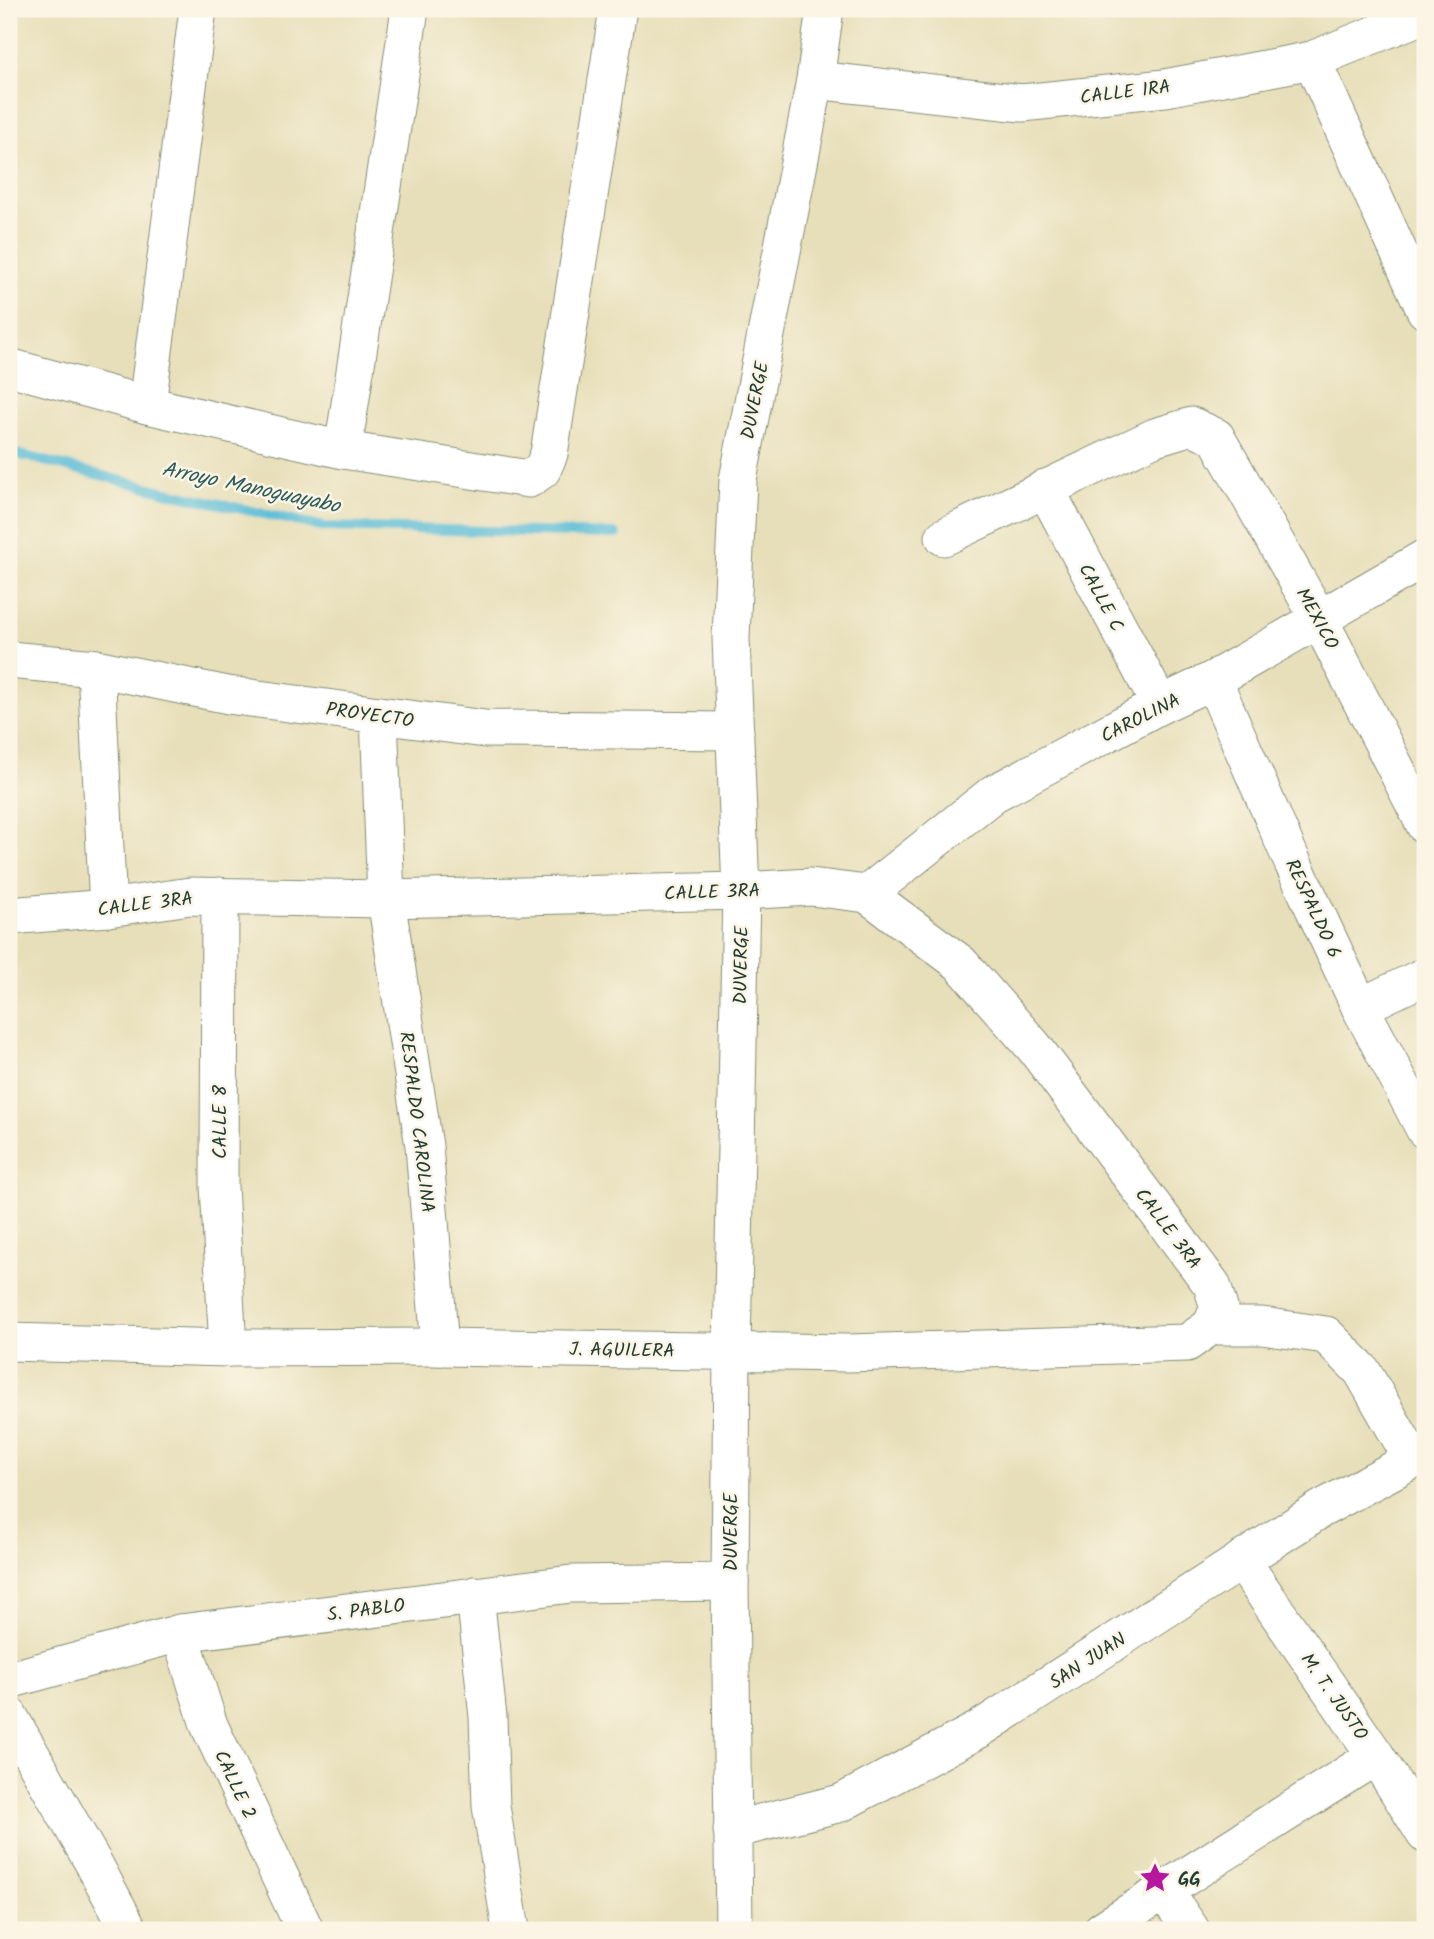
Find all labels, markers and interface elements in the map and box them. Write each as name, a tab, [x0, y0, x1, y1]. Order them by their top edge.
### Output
street label: CALLE 1RA	[1078, 73, 1172, 113]
street label: DUVERGE	[734, 358, 778, 442]
water label: Arroyo Manoguayabo	[159, 453, 344, 524]
street label: CALLE C	[1070, 558, 1131, 638]
street label: MEXICO	[1287, 582, 1346, 656]
street label: CAROLINA	[1096, 686, 1186, 752]
street label: PROYECTO	[324, 695, 416, 737]
street label: RESPALDO 6	[1276, 854, 1348, 964]
street label: CALLE 3RA	[664, 876, 761, 910]
street label: CALLE 3RA	[96, 884, 195, 926]
street label: DUVERGE	[726, 925, 758, 1005]
street label: RESPALDO CAROLINA	[390, 1030, 442, 1215]
street label: CALLE 8	[206, 1085, 236, 1159]
street label: CALLE 3RA	[1127, 1182, 1208, 1277]
street label: J. AGUILERA	[569, 1335, 675, 1367]
street label: DUVERGE	[717, 1492, 747, 1571]
street label: S. PABLO	[326, 1591, 407, 1631]
street label: SAN JUAN	[1044, 1625, 1133, 1698]
street label: M. T. JUSTO	[1292, 1647, 1375, 1748]
street label: CALLE 2	[205, 1745, 263, 1824]
place icon: GG	[1138, 1861, 1172, 1895]
place label: GG	[1178, 1865, 1201, 1895]

